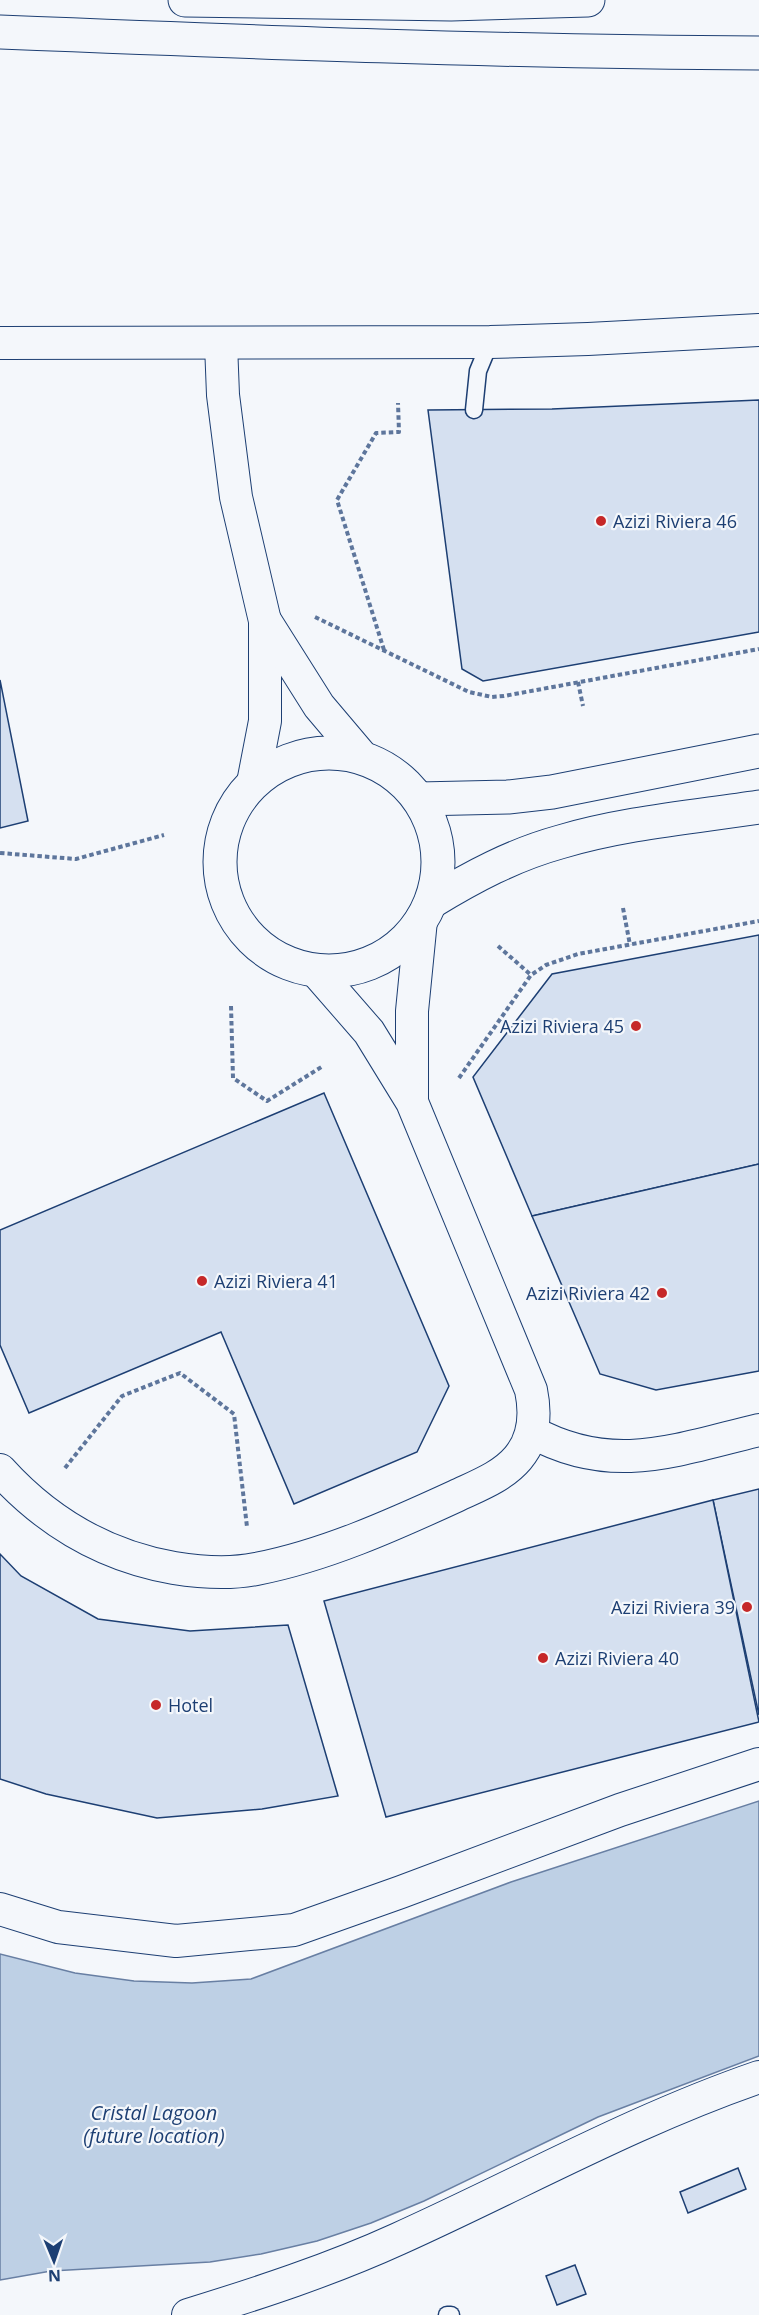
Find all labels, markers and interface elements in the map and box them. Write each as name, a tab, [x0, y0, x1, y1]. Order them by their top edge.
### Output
place label: Azizi Riviera 46	[613, 509, 737, 533]
marker: Azizi Riviera 46	[594, 514, 608, 528]
place label: Azizi Riviera 45	[500, 1014, 624, 1038]
marker: Azizi Riviera 45	[629, 1019, 643, 1033]
place label: Azizi Riviera 41	[214, 1269, 338, 1293]
marker: Azizi Riviera 41	[195, 1274, 209, 1288]
place label: Azizi Riviera 42	[526, 1281, 650, 1305]
marker: Azizi Riviera 42	[655, 1286, 669, 1300]
place label: Azizi Riviera 39	[611, 1595, 735, 1619]
marker: Azizi Riviera 39	[740, 1600, 754, 1614]
place label: Azizi Riviera 40	[555, 1646, 679, 1670]
marker: Azizi Riviera 40	[536, 1651, 550, 1665]
place label: Hotel	[168, 1693, 213, 1717]
marker: Hotel	[149, 1698, 163, 1712]
water label: Cristal Lagoon (future location)	[83, 2099, 225, 2149]
north arrow	[24, 2231, 84, 2291]
text: N	[48, 2265, 61, 2287]

